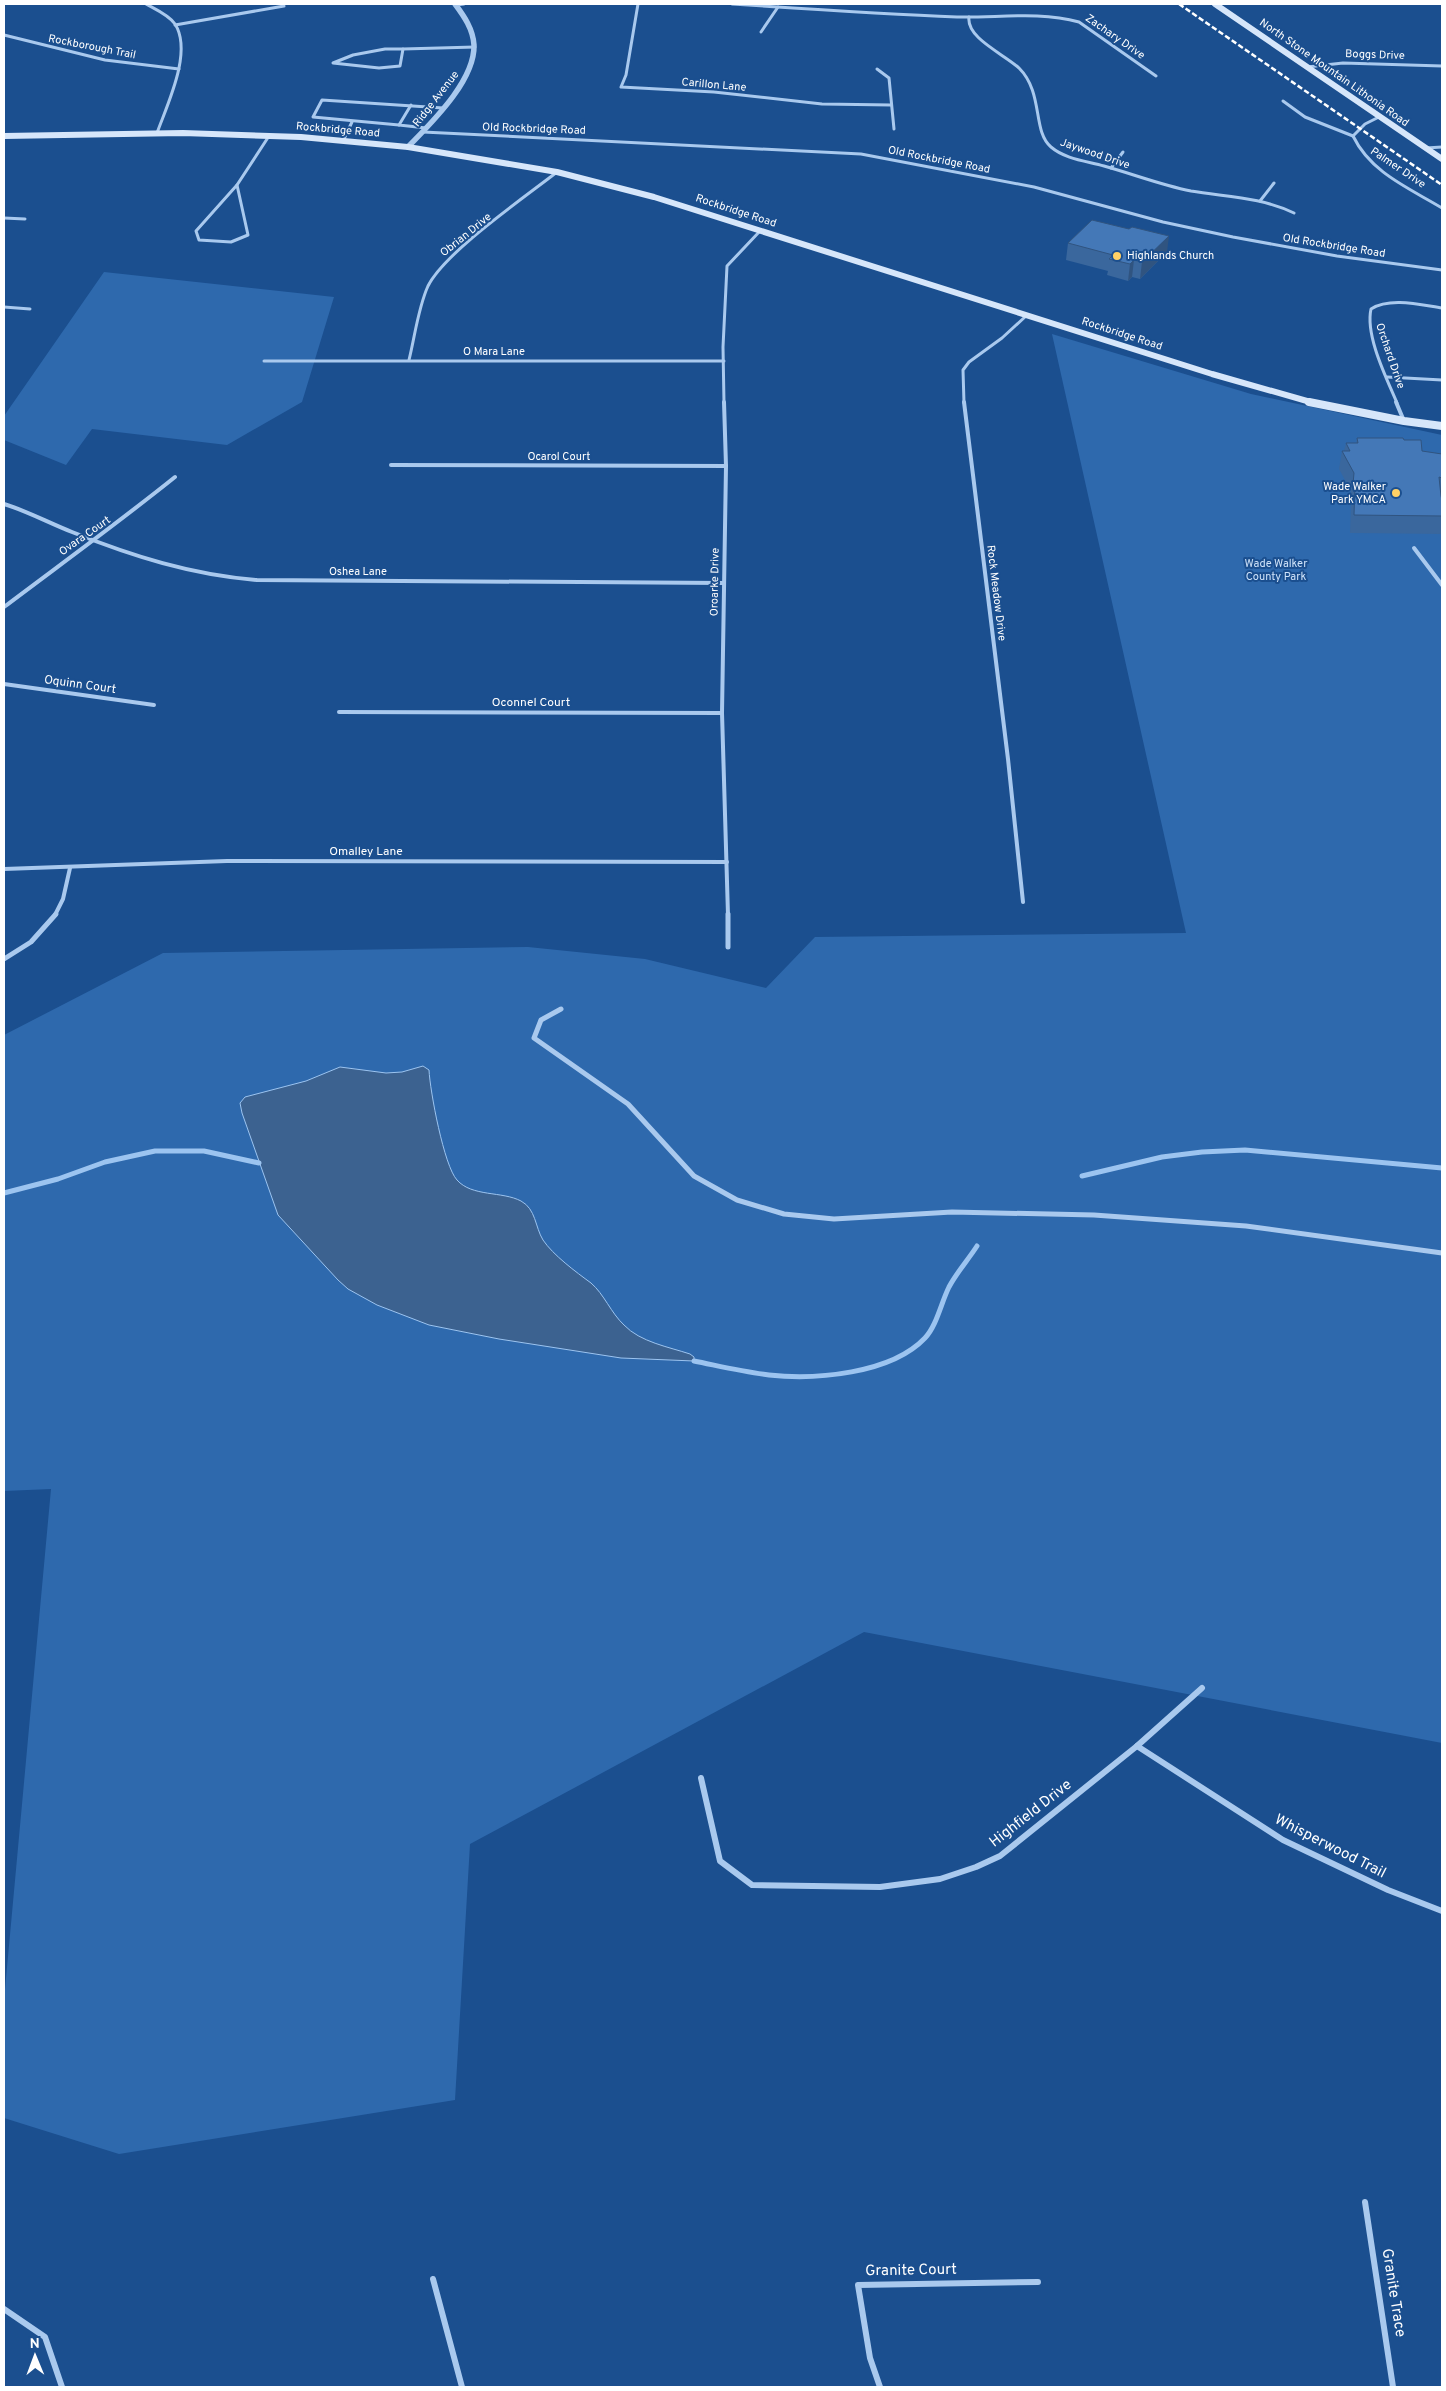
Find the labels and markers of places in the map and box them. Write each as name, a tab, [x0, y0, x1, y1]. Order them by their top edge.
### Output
place label: Highlands Church	[1127, 249, 1214, 263]
marker: Highlands Church	[1111, 250, 1123, 262]
place label: Wade Walker Park YMCA	[1323, 480, 1387, 507]
marker: Wade Walker Park YMCA	[1390, 487, 1402, 499]

